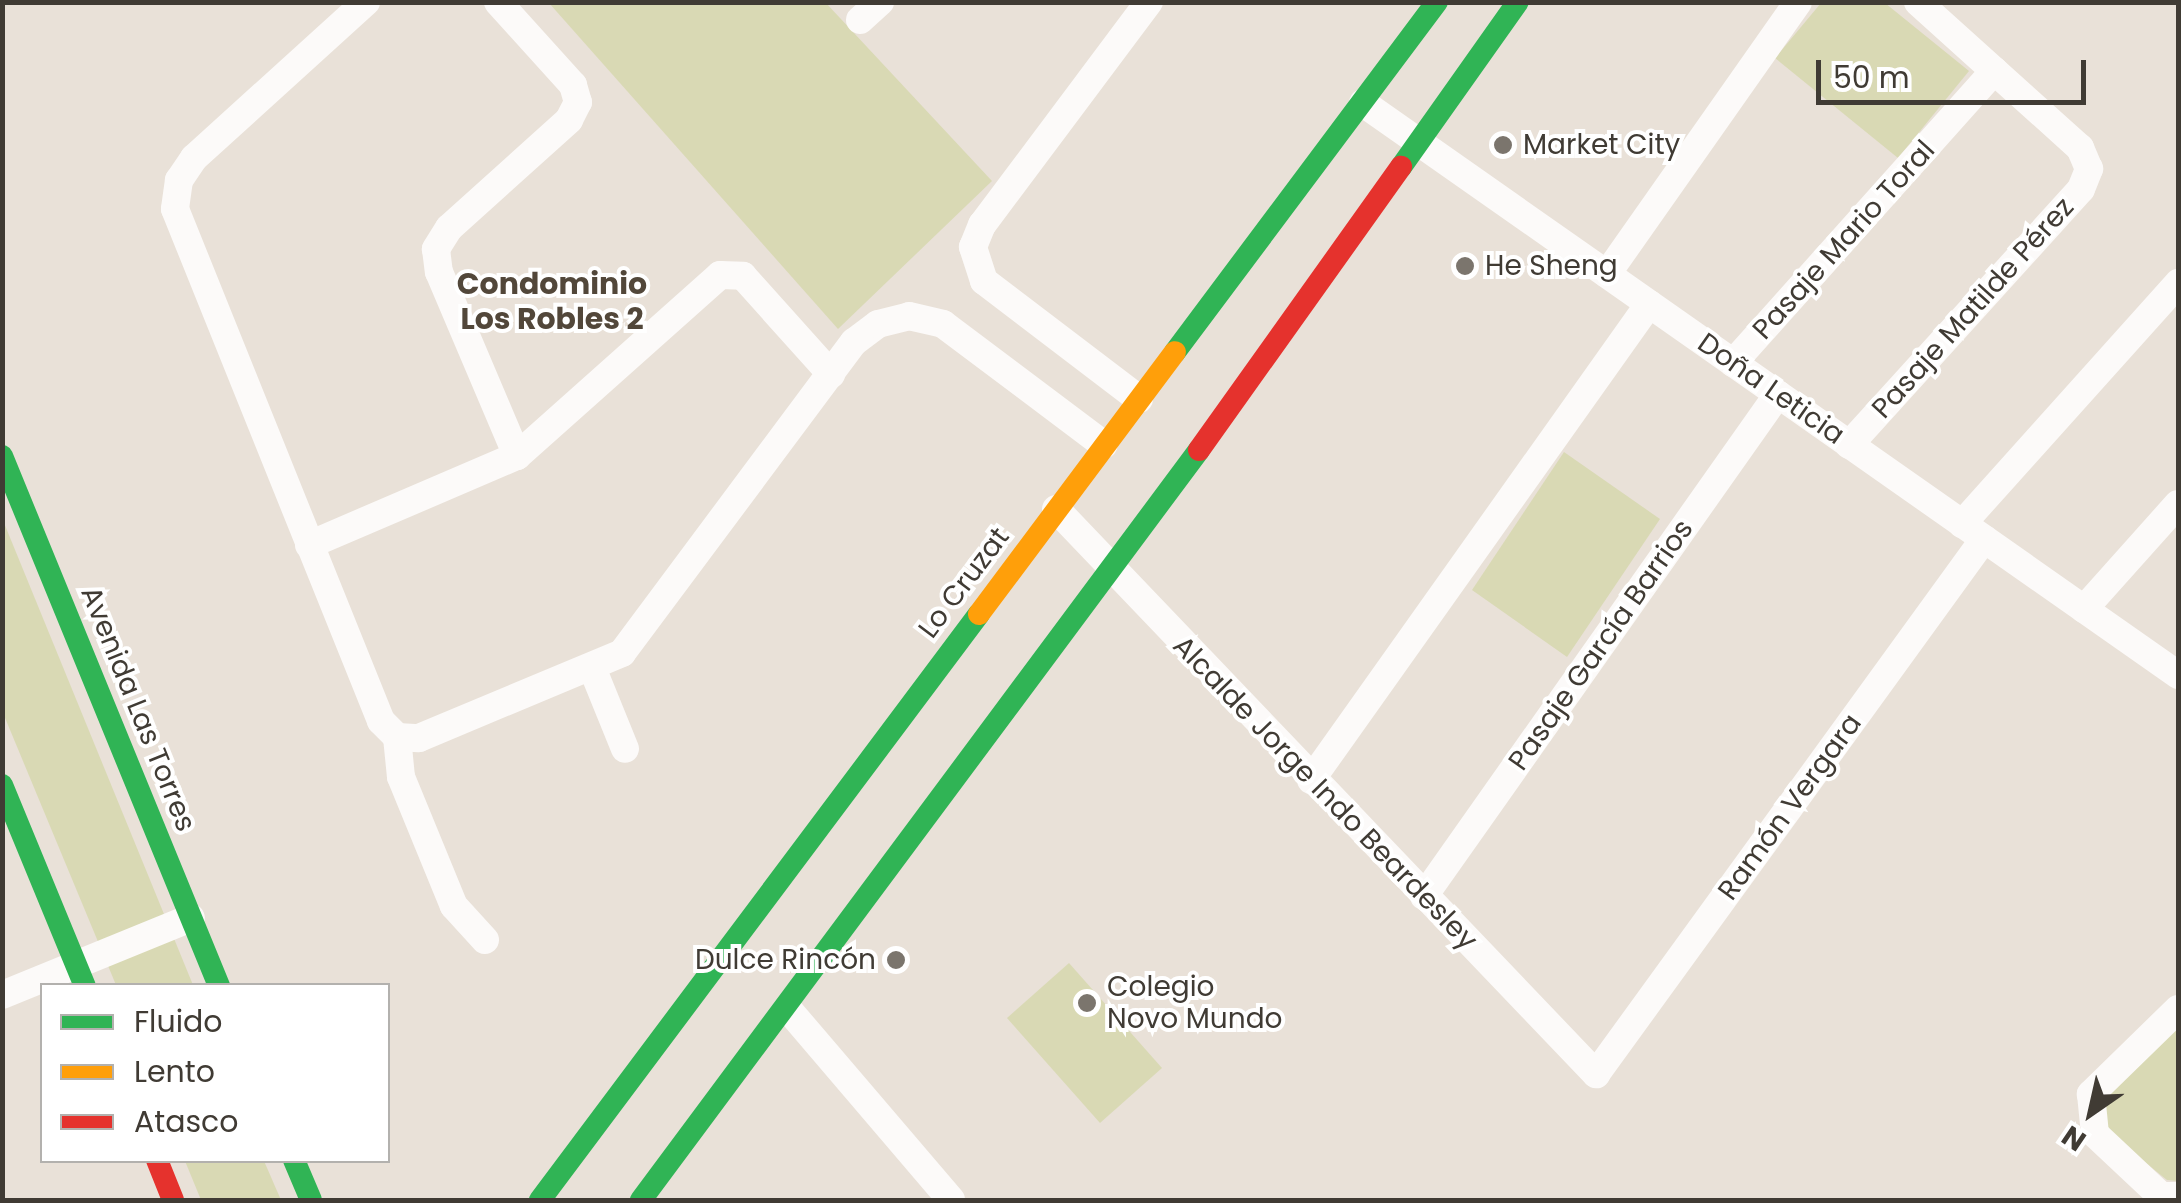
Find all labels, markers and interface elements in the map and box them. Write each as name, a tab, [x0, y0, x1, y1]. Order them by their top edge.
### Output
scale bar	[1821, 40, 2091, 102]
text: 50 m	[1833, 56, 1910, 99]
place label: Market City	[1523, 128, 1680, 162]
marker: Market City	[1492, 134, 1514, 156]
street label: Pasaje Mario Toral	[1746, 134, 1942, 346]
street label: Pasaje Matilde Pérez	[1865, 191, 2081, 425]
place label: He Sheng	[1485, 249, 1618, 283]
marker: He Sheng	[1454, 255, 1476, 277]
district label: Condominio Los Robles 2	[457, 266, 647, 336]
street label: Doña Leticia	[1691, 326, 1851, 452]
street label: Pasaje García Barrios	[1502, 513, 1700, 777]
street label: Lo Cruzat	[912, 521, 1016, 645]
street label: Avenida Las Torres	[74, 582, 202, 836]
street label: Alcalde Jorge Indo Beardesley	[1166, 629, 1484, 957]
street label: Ramón Vergara	[1711, 707, 1869, 907]
place label: Dulce Rincón	[695, 943, 876, 977]
marker: Dulce Rincón	[885, 949, 907, 971]
place label: Colegio Novo Mundo	[1107, 970, 1283, 1036]
legend	[40, 983, 390, 1163]
marker: Colegio Novo Mundo	[1076, 992, 1098, 1014]
text: Fluido	[134, 1000, 223, 1043]
text: Lento	[134, 1050, 215, 1093]
north arrow	[2041, 1063, 2141, 1163]
text: Atasco	[134, 1100, 239, 1143]
text: N	[2054, 1116, 2094, 1160]

